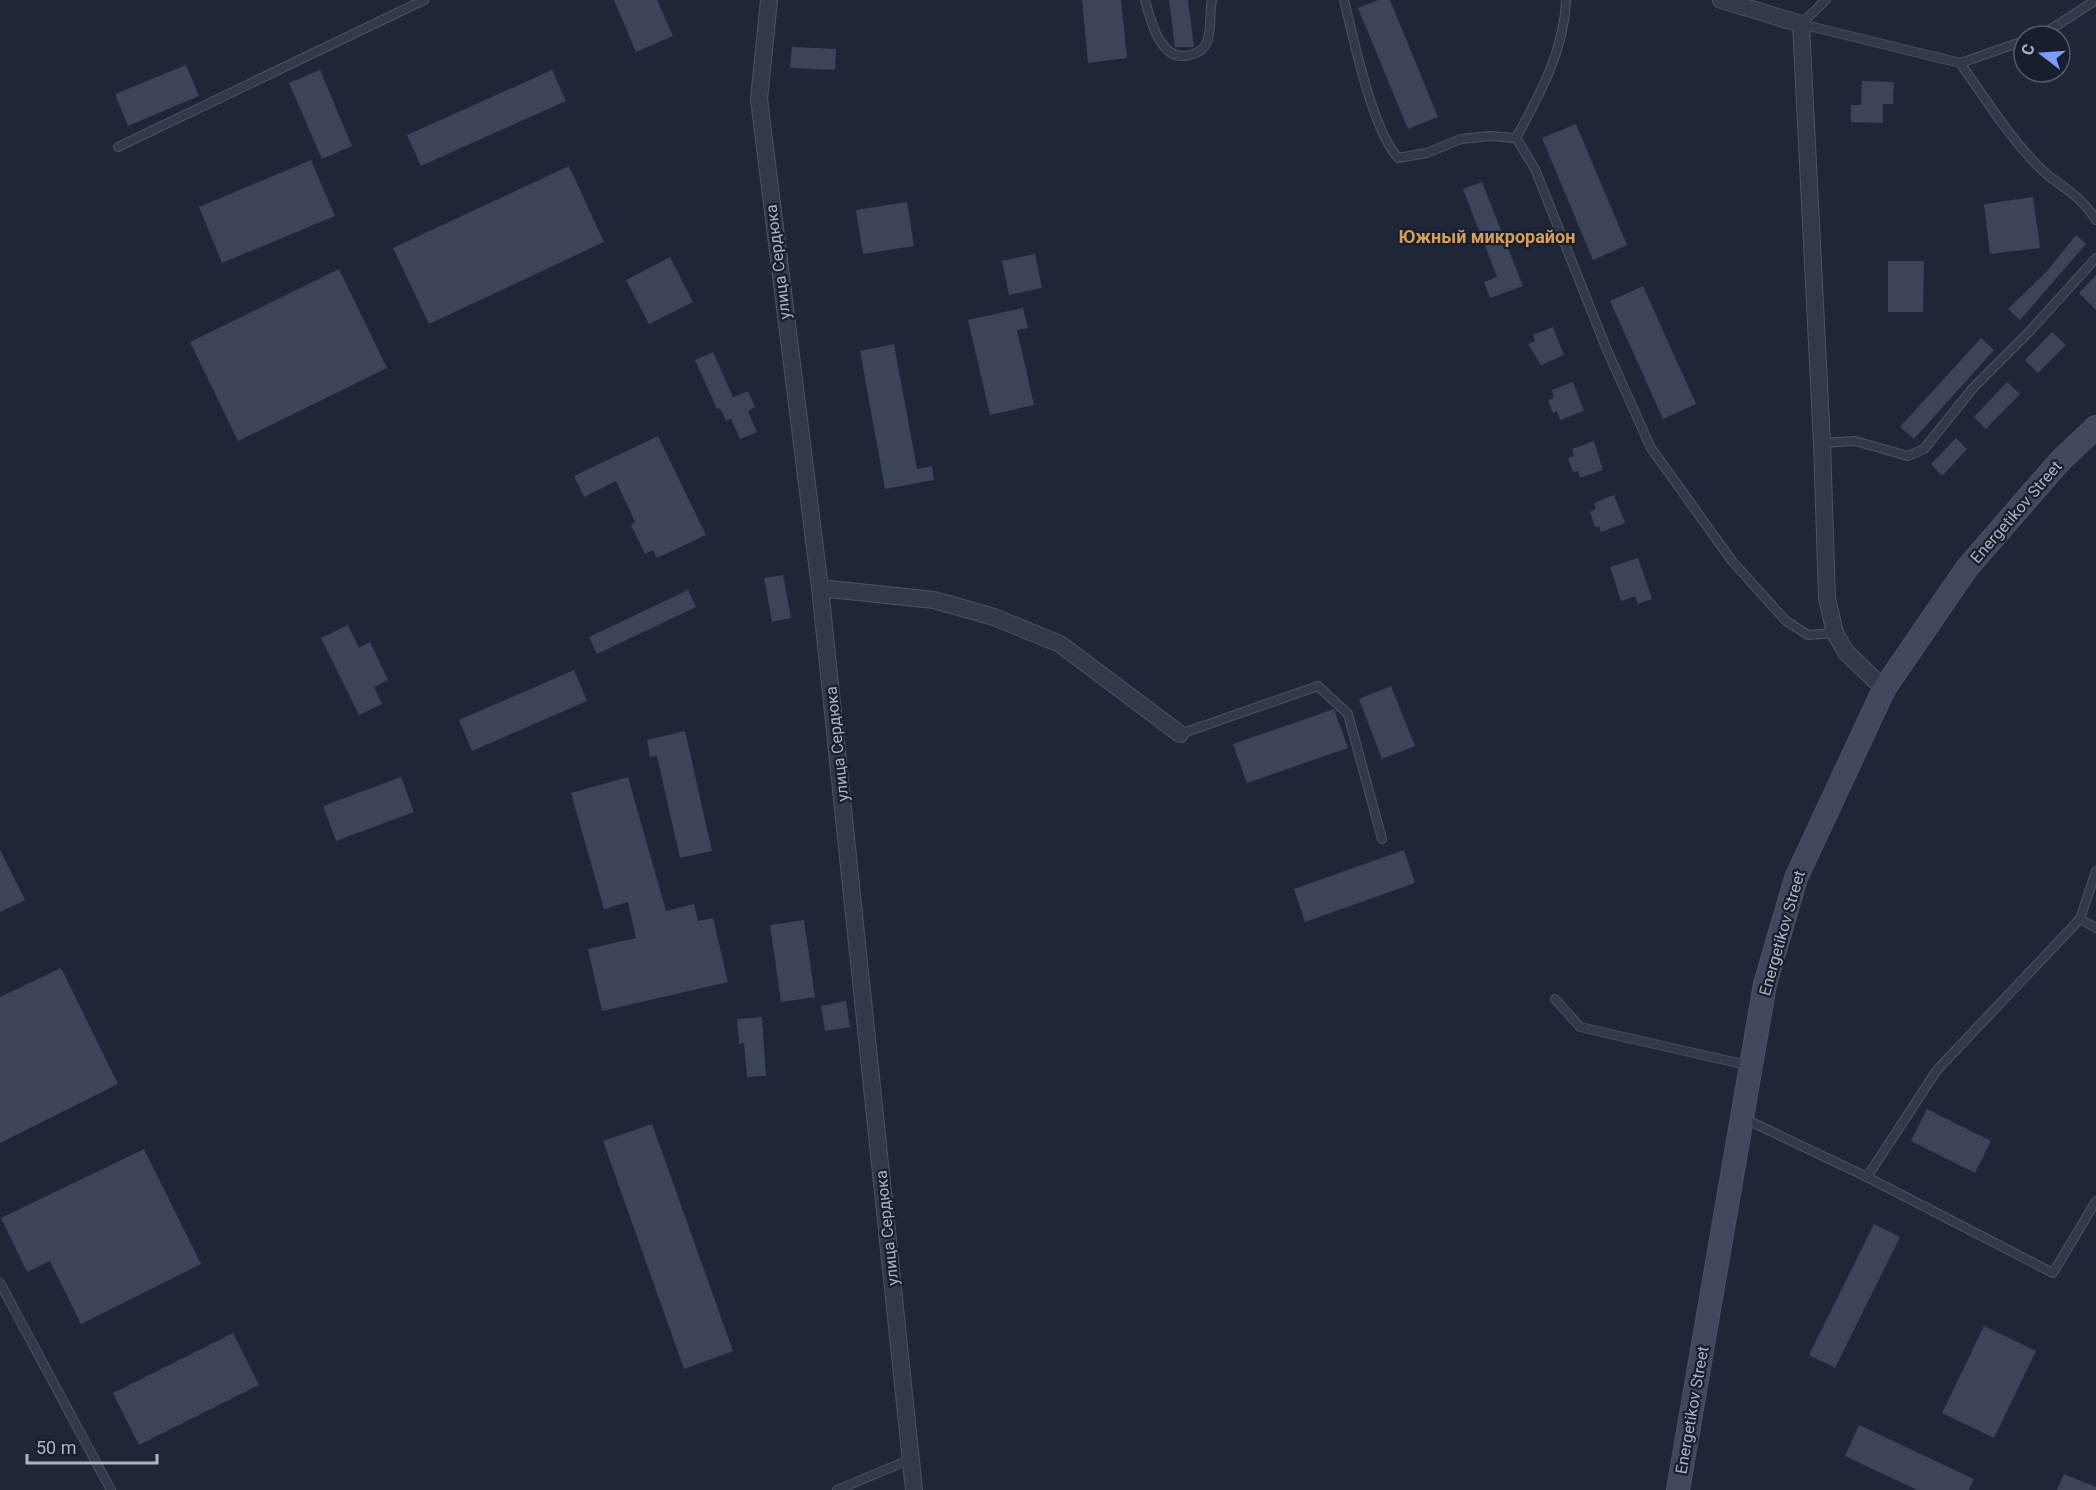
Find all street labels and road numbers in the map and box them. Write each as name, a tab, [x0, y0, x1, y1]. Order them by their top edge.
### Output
street label: улица Сердюка	[762, 203, 794, 321]
street label: Energetikov Street	[1966, 457, 2066, 567]
street label: улица Сердюка	[822, 685, 852, 803]
street label: Energetikov Street	[1755, 868, 1809, 998]
street label: улица Сердюка	[872, 1169, 902, 1287]
street label: Energetikov Street	[1671, 1345, 1713, 1475]

